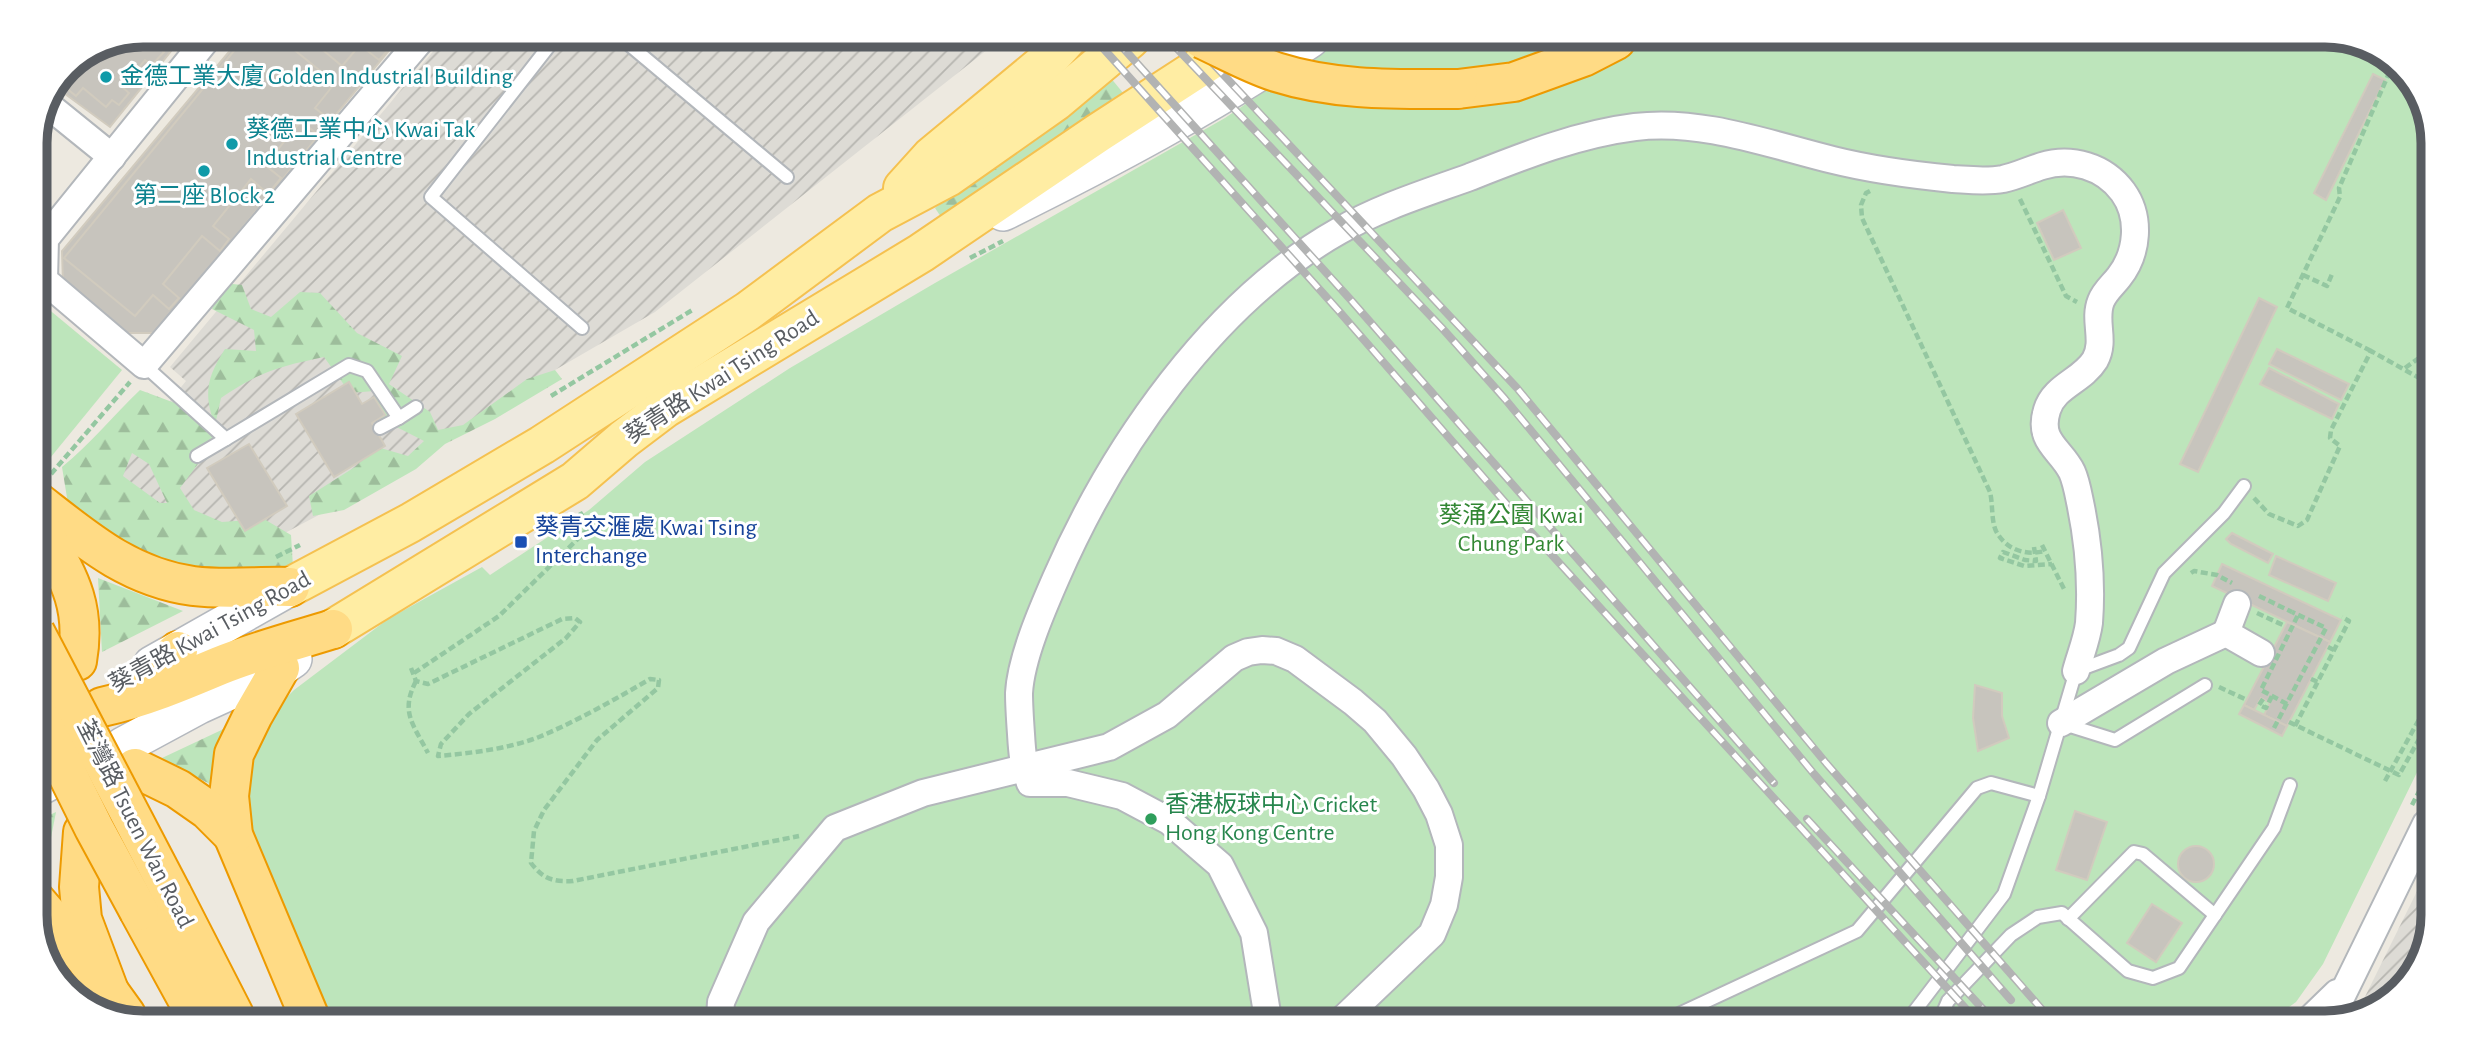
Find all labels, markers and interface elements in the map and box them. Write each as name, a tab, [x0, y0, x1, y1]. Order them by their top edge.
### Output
place label: 金德工業大廈 Golden Industrial Building	[120, 63, 513, 89]
marker: 金德工業大廈 Golden Industrial Building	[98, 69, 114, 85]
place label: 葵德工業中心 Kwai Tak Industrial Centre	[246, 116, 475, 170]
marker: 葵德工業中心 Kwai Tak Industrial Centre	[224, 136, 240, 152]
marker: 第二座 Block 2	[196, 163, 212, 179]
place label: 第二座 Block 2	[133, 182, 275, 208]
street label: 葵青路 Kwai Tsing Road	[620, 304, 823, 449]
park label: 葵涌公園 Kwai Chung Park	[1438, 502, 1584, 556]
place label: 葵青交滙處 Kwai Tsing Interchange	[535, 514, 757, 568]
marker: 葵青交滙處 Kwai Tsing Interchange	[513, 534, 529, 550]
street label: 葵青路 Kwai Tsing Road	[104, 565, 315, 697]
street label: 荃灣路 Tsuen Wan Road	[72, 715, 200, 932]
place label: 香港板球中心 Cricket Hong Kong Centre	[1165, 791, 1377, 845]
marker: 香港板球中心 Cricket Hong Kong Centre	[1143, 811, 1159, 827]

